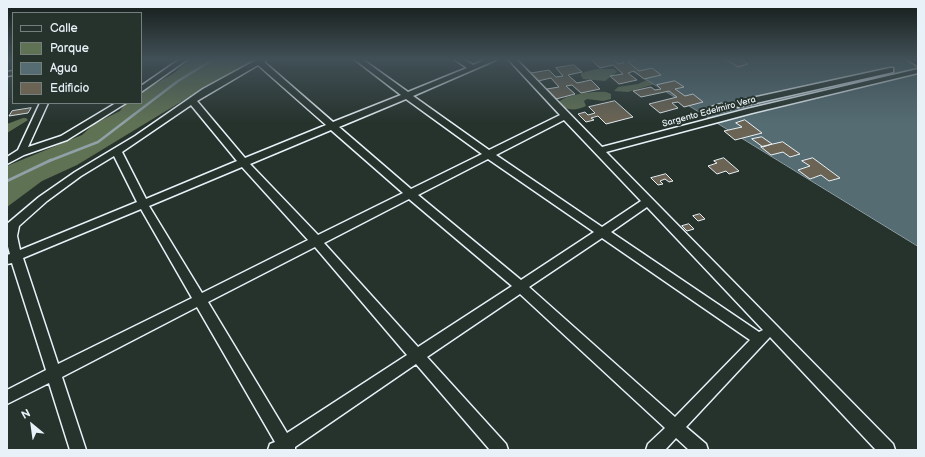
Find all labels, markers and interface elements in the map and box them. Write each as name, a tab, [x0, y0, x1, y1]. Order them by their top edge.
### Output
legend	[12, 12, 142, 104]
text: Calle	[50, 21, 78, 36]
text: Parque	[50, 41, 89, 56]
text: Agua	[50, 61, 78, 76]
text: Edificio	[50, 81, 89, 96]
street label: Sargento Edelmiro Vera	[661, 94, 757, 130]
north arrow	[12, 405, 52, 445]
text: N	[19, 406, 33, 422]

